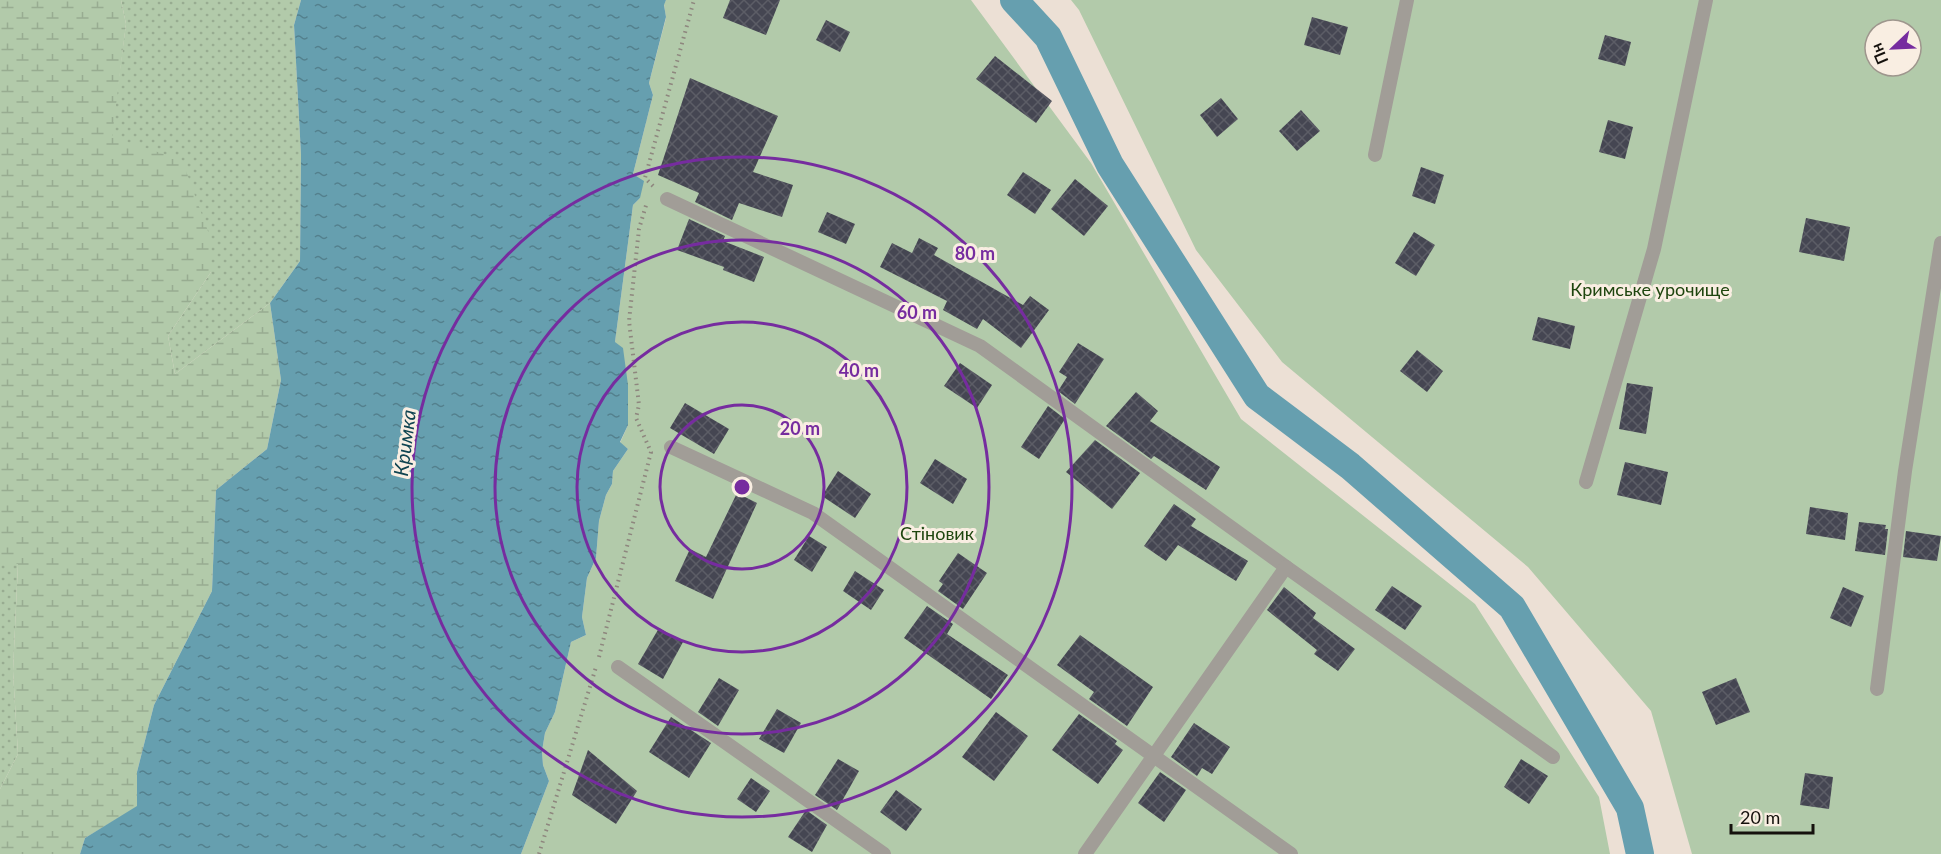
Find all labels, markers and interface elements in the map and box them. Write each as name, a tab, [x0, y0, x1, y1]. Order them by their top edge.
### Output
north arrow	[1863, 18, 1923, 78]
text: Пн	[1866, 41, 1892, 67]
text: 80 m	[955, 242, 995, 264]
park label: Кримське урочище	[1570, 278, 1730, 300]
text: 60 m	[897, 301, 937, 323]
text: 40 m	[839, 359, 879, 381]
water label: Кримка	[388, 408, 420, 478]
text: 20 m	[780, 417, 820, 439]
centre of rings	[732, 477, 752, 497]
park label: Стіновик	[900, 522, 975, 544]
scale bar	[1731, 797, 1814, 835]
text: 20 m	[1740, 806, 1780, 828]

